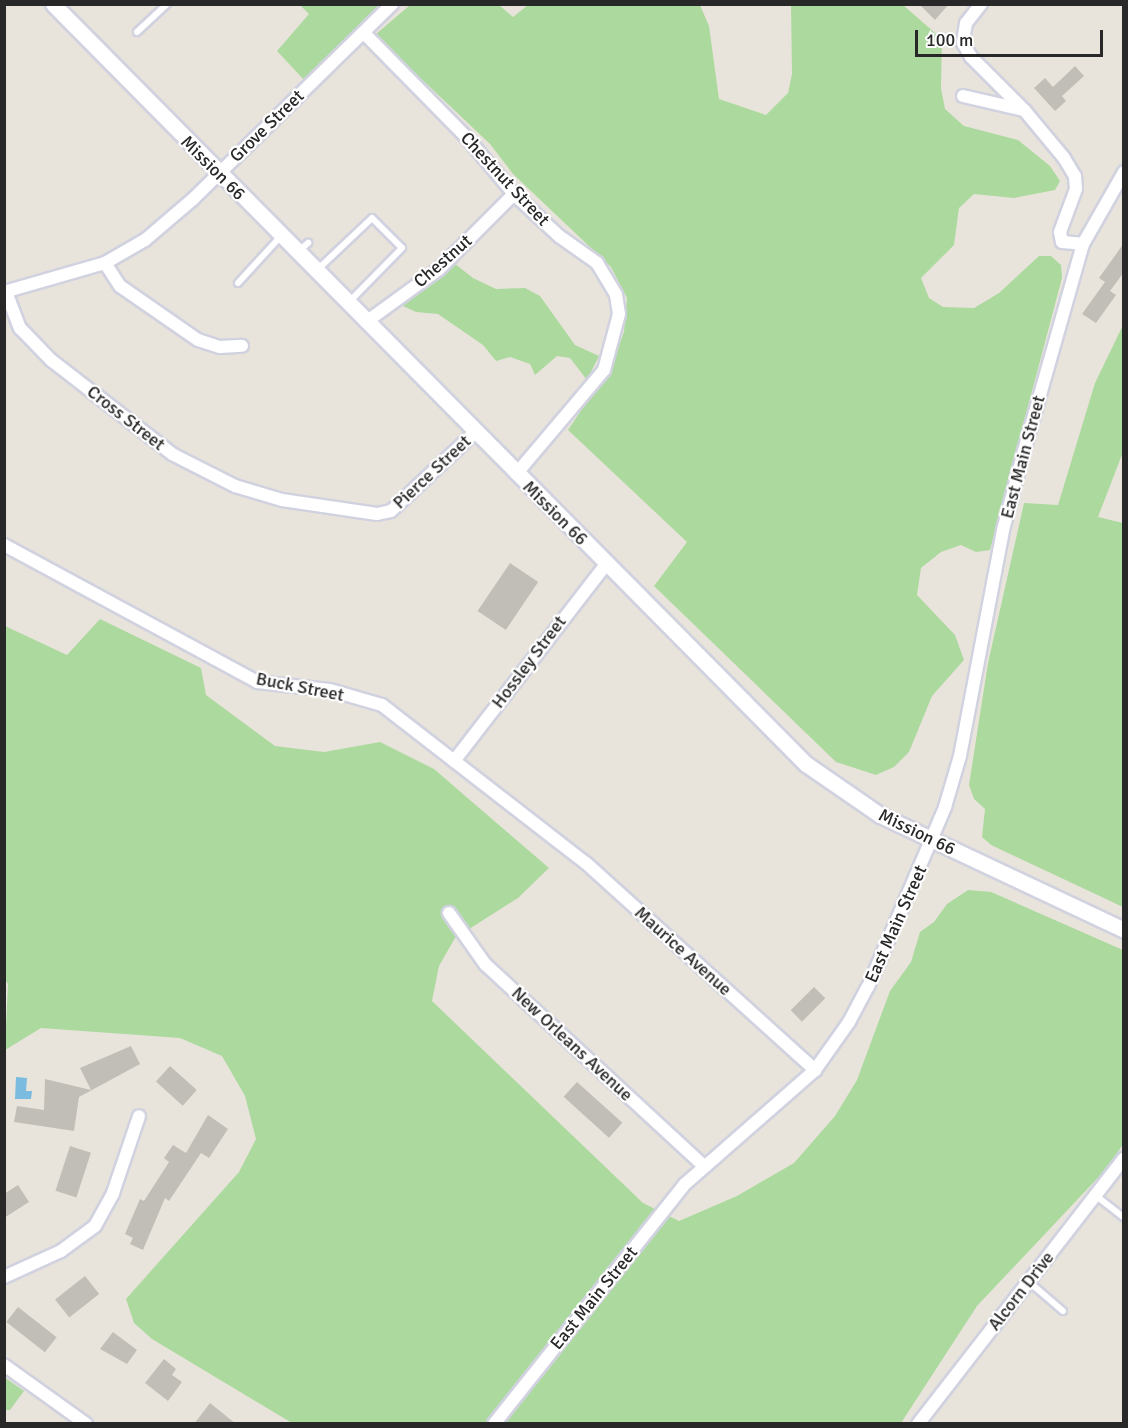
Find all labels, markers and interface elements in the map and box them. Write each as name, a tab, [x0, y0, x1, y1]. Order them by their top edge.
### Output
scale bar	[918, 18, 1106, 56]
text: 100 m	[926, 29, 973, 51]
street label: Grove Street	[225, 85, 309, 167]
street label: Chestnut Street	[456, 128, 554, 230]
street label: Mission 66	[176, 131, 250, 205]
street label: Chestnut	[410, 230, 476, 292]
street label: Cross Street	[83, 381, 169, 455]
street label: East Main Street	[996, 393, 1050, 521]
street label: Pierce Street	[389, 430, 475, 514]
street label: Mission 66	[518, 476, 592, 550]
street label: Hossley Street	[487, 611, 571, 713]
street label: Buck Street	[254, 668, 346, 706]
street label: Mission 66	[875, 804, 959, 860]
street label: East Main Street	[860, 862, 932, 986]
street label: Maurice Avenue	[630, 902, 736, 1000]
street label: New Orleans Avenue	[507, 982, 637, 1106]
street label: East Main Street	[546, 1242, 642, 1354]
street label: Alcorn Drive	[983, 1247, 1059, 1335]

